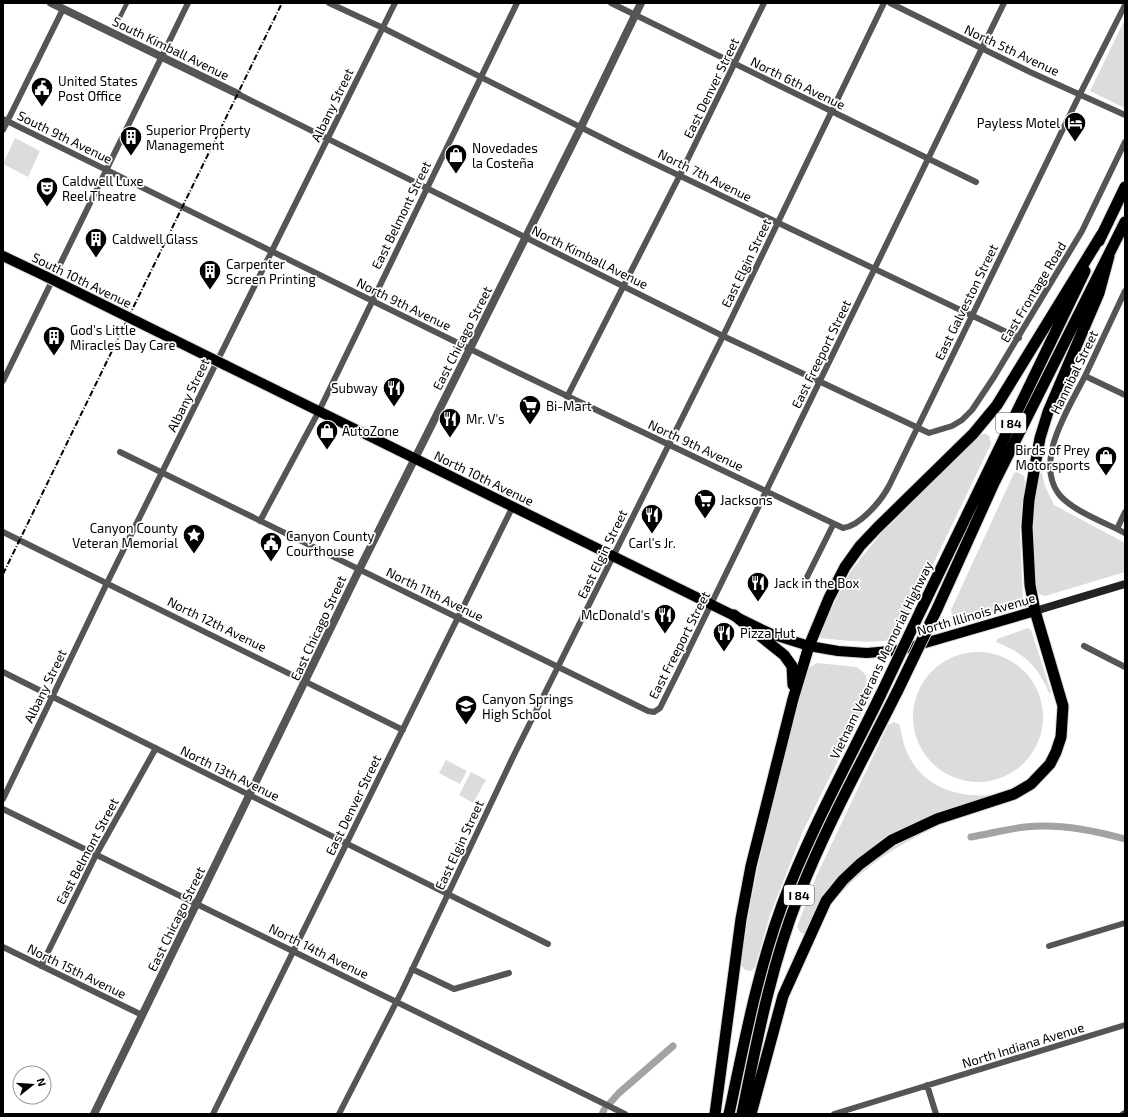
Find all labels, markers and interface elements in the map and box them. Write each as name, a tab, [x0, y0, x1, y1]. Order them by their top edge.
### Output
street label: South Kimball Avenue	[110, 13, 232, 83]
street label: North 5th Avenue	[962, 21, 1062, 79]
street label: East Denver Street	[680, 35, 742, 141]
street label: North 6th Avenue	[748, 53, 848, 113]
street label: Albany Street	[307, 66, 357, 144]
place label: United States Post Office	[58, 73, 138, 104]
public building icon: United States Post Office	[29, 75, 55, 108]
street label: South 9th Avenue	[15, 107, 115, 167]
hotel icon: Payless Motel	[1062, 110, 1088, 143]
place label: Payless Motel	[977, 115, 1060, 131]
place label: Superior Property Management	[146, 122, 251, 153]
building icon: Superior Property Management	[118, 124, 144, 157]
place label: Novedades la Costeña	[472, 140, 538, 171]
shop icon: Novedades la Costeña	[443, 142, 469, 175]
street label: North 7th Avenue	[655, 145, 755, 205]
street label: East Belmont Street	[368, 158, 434, 272]
place label: Caldwell Luxe Reel Theatre	[62, 173, 144, 204]
theatre icon: Caldwell Luxe Reel Theatre	[34, 175, 60, 208]
street label: East Elgin Street	[718, 216, 774, 310]
street label: North Kimball Avenue	[529, 222, 651, 292]
building icon: Caldwell Glass	[83, 226, 109, 259]
place label: Caldwell Glass	[112, 231, 198, 247]
street label: East Frontage Road	[997, 239, 1069, 345]
street label: East Galveston Street	[931, 241, 1001, 363]
street label: South 10th Avenue	[29, 249, 135, 311]
place label: Carpenter Screen Printing	[226, 256, 316, 287]
building icon: Carpenter Screen Printing	[197, 258, 223, 291]
street label: North 9th Avenue	[354, 274, 454, 334]
street label: East Chicago Street	[429, 283, 495, 392]
street label: East Freeport Street	[788, 297, 854, 411]
place label: God's Little Miracles Day Care	[70, 322, 176, 353]
building icon: God's Little Miracles Day Care	[41, 324, 67, 357]
street label: Hannibal Street	[1047, 327, 1101, 417]
street label: Albany Street	[163, 356, 213, 434]
restaurant icon: Subway	[381, 375, 407, 408]
place label: Subway	[331, 380, 378, 396]
supermarket icon: Bi-Mart	[517, 393, 543, 426]
place label: Bi-Mart	[546, 398, 592, 414]
restaurant icon: Mr. V's	[437, 406, 463, 439]
place label: Mr. V's	[466, 411, 505, 427]
road number: I 84	[996, 413, 1026, 433]
street label: North 9th Avenue	[646, 416, 746, 474]
shop icon: AutoZone	[314, 418, 340, 451]
place label: AutoZone	[342, 423, 399, 439]
place label: Birds of Prey Motorsports	[1015, 442, 1090, 473]
shop icon: Birds of Prey Motorsports	[1093, 444, 1119, 477]
street label: North 10th Avenue	[432, 447, 536, 509]
supermarket icon: Jacksons	[692, 487, 718, 520]
place label: Jacksons	[720, 492, 773, 508]
restaurant icon: Carl's Jr.	[639, 502, 665, 535]
street label: East Elgin Street	[574, 507, 630, 601]
place label: Canyon County Veteran Memorial	[72, 520, 178, 551]
place icon: Canyon County Veteran Memorial	[181, 522, 207, 555]
place label: Canyon County Courthouse	[286, 528, 374, 559]
public building icon: Canyon County Courthouse	[258, 530, 284, 563]
place label: Carl's Jr.	[628, 535, 676, 551]
street label: Vietnam Veterans Memorial Highway	[826, 558, 936, 762]
street label: North 11th Avenue	[384, 564, 486, 624]
restaurant icon: Jack in the Box	[745, 570, 771, 603]
street label: East Chicago Street	[287, 573, 349, 683]
place label: Jack in the Box	[774, 575, 859, 591]
street label: East Freeport Street	[645, 588, 713, 702]
street label: North Illinois Avenue	[915, 589, 1037, 639]
street label: North 12th Avenue	[165, 593, 269, 655]
restaurant icon: McDonald's	[652, 602, 678, 635]
place label: McDonald's	[581, 607, 650, 623]
restaurant icon: Pizza Hut	[711, 620, 737, 653]
place label: Pizza Hut	[740, 625, 795, 641]
street label: Albany Street	[20, 647, 70, 725]
place label: Canyon Springs High School	[482, 691, 573, 722]
school or university icon: Canyon Springs High School	[453, 693, 479, 726]
street label: North 13th Avenue	[178, 742, 282, 804]
street label: East Denver Street	[322, 752, 384, 858]
street label: East Belmont Street	[52, 795, 122, 907]
street label: East Elgin Street	[431, 798, 487, 892]
street label: East Chicago Street	[144, 864, 208, 974]
road number: I 84	[784, 885, 814, 905]
street label: North 14th Avenue	[267, 920, 372, 982]
street label: North 15th Avenue	[25, 940, 129, 1002]
street label: North Indiana Avenue	[960, 1019, 1086, 1071]
north arrow	[12, 1065, 52, 1105]
text: N	[35, 1076, 49, 1088]

